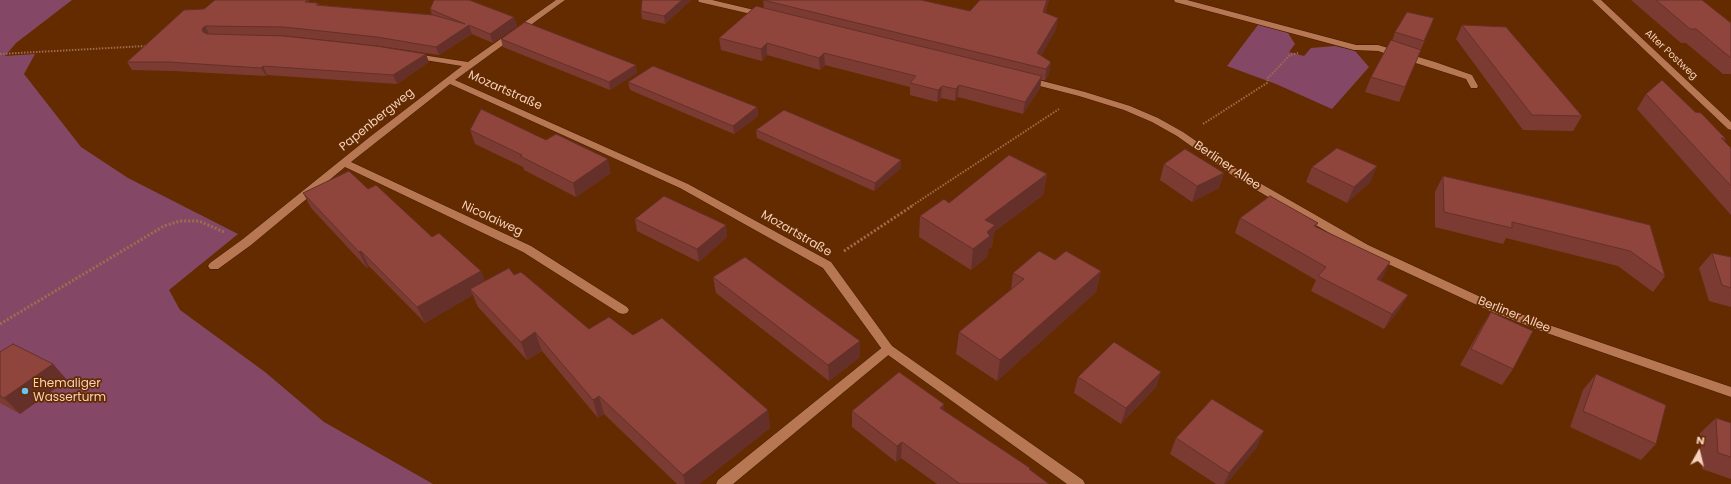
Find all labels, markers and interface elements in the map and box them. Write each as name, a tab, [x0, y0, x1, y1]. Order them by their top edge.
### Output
street label: Alter Postweg	[1642, 28, 1700, 82]
street label: Mozartstraße	[466, 68, 544, 114]
street label: Papenbergweg	[337, 86, 417, 154]
street label: Berliner Allee	[1191, 139, 1263, 193]
street label: Nicolaiweg	[459, 199, 525, 239]
street label: Mozartstraße	[758, 208, 834, 260]
street label: Berliner Allee	[1476, 294, 1552, 336]
place label: Ehemaliger Wasserturm	[33, 377, 106, 405]
marker: Ehemaliger Wasserturm	[20, 386, 30, 396]
north arrow	[1679, 432, 1719, 472]
text: N	[1695, 432, 1706, 449]

